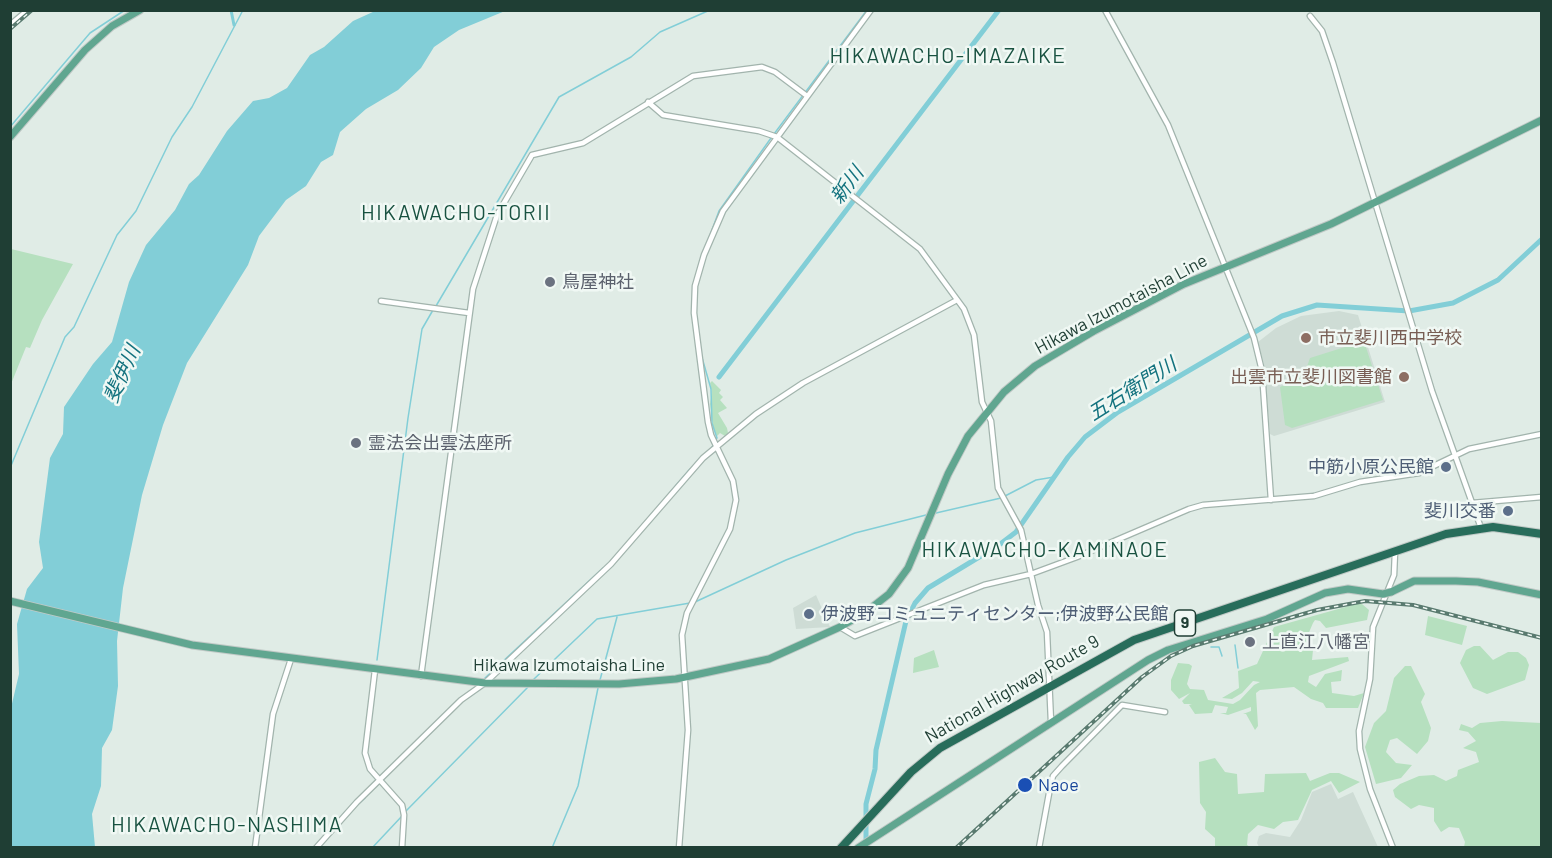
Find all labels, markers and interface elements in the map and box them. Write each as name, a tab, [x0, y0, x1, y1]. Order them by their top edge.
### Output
district label: HIKAWACHO-IMAZAIKE	[830, 43, 1066, 69]
water label: 新川	[825, 162, 869, 208]
district label: HIKAWACHO-TORII	[361, 200, 551, 226]
street label: Hikawa Izumotaisha Line	[1031, 249, 1211, 359]
place label: 鳥屋神社	[562, 271, 634, 293]
marker: 鳥屋神社	[543, 275, 557, 289]
place label: 市立斐川西中学校	[1318, 327, 1462, 349]
marker: 市立斐川西中学校	[1299, 331, 1313, 345]
water label: 斐伊川	[99, 342, 145, 406]
water label: 五右衛門川	[1083, 352, 1181, 426]
place label: 出雲市立斐川図書館	[1230, 366, 1392, 388]
marker: 出雲市立斐川図書館	[1397, 370, 1411, 384]
place label: 霊法会出雲法座所	[368, 432, 512, 454]
marker: 霊法会出雲法座所	[349, 436, 363, 450]
place label: 中筋小原公民館	[1308, 456, 1434, 478]
marker: 中筋小原公民館	[1439, 460, 1453, 474]
place label: 斐川交番	[1424, 500, 1496, 522]
marker: 斐川交番	[1501, 504, 1515, 518]
district label: HIKAWACHO-KAMINAOE	[921, 537, 1169, 563]
place label: 伊波野コミュニティセンター;伊波野公民館	[821, 603, 1169, 625]
marker: 伊波野コミュニティセンター;伊波野公民館	[802, 607, 816, 621]
road number: 9	[1174, 610, 1196, 636]
street label: National Highway Route 9	[921, 630, 1103, 748]
place label: 上直江八幡宮	[1262, 631, 1370, 653]
marker: 上直江八幡宮	[1243, 635, 1257, 649]
street label: Hikawa Izumotaisha Line	[473, 654, 665, 676]
place label: Naoe	[1038, 774, 1079, 796]
marker: Naoe	[1016, 776, 1034, 794]
district label: HIKAWACHO-NASHIMA	[111, 812, 343, 838]

